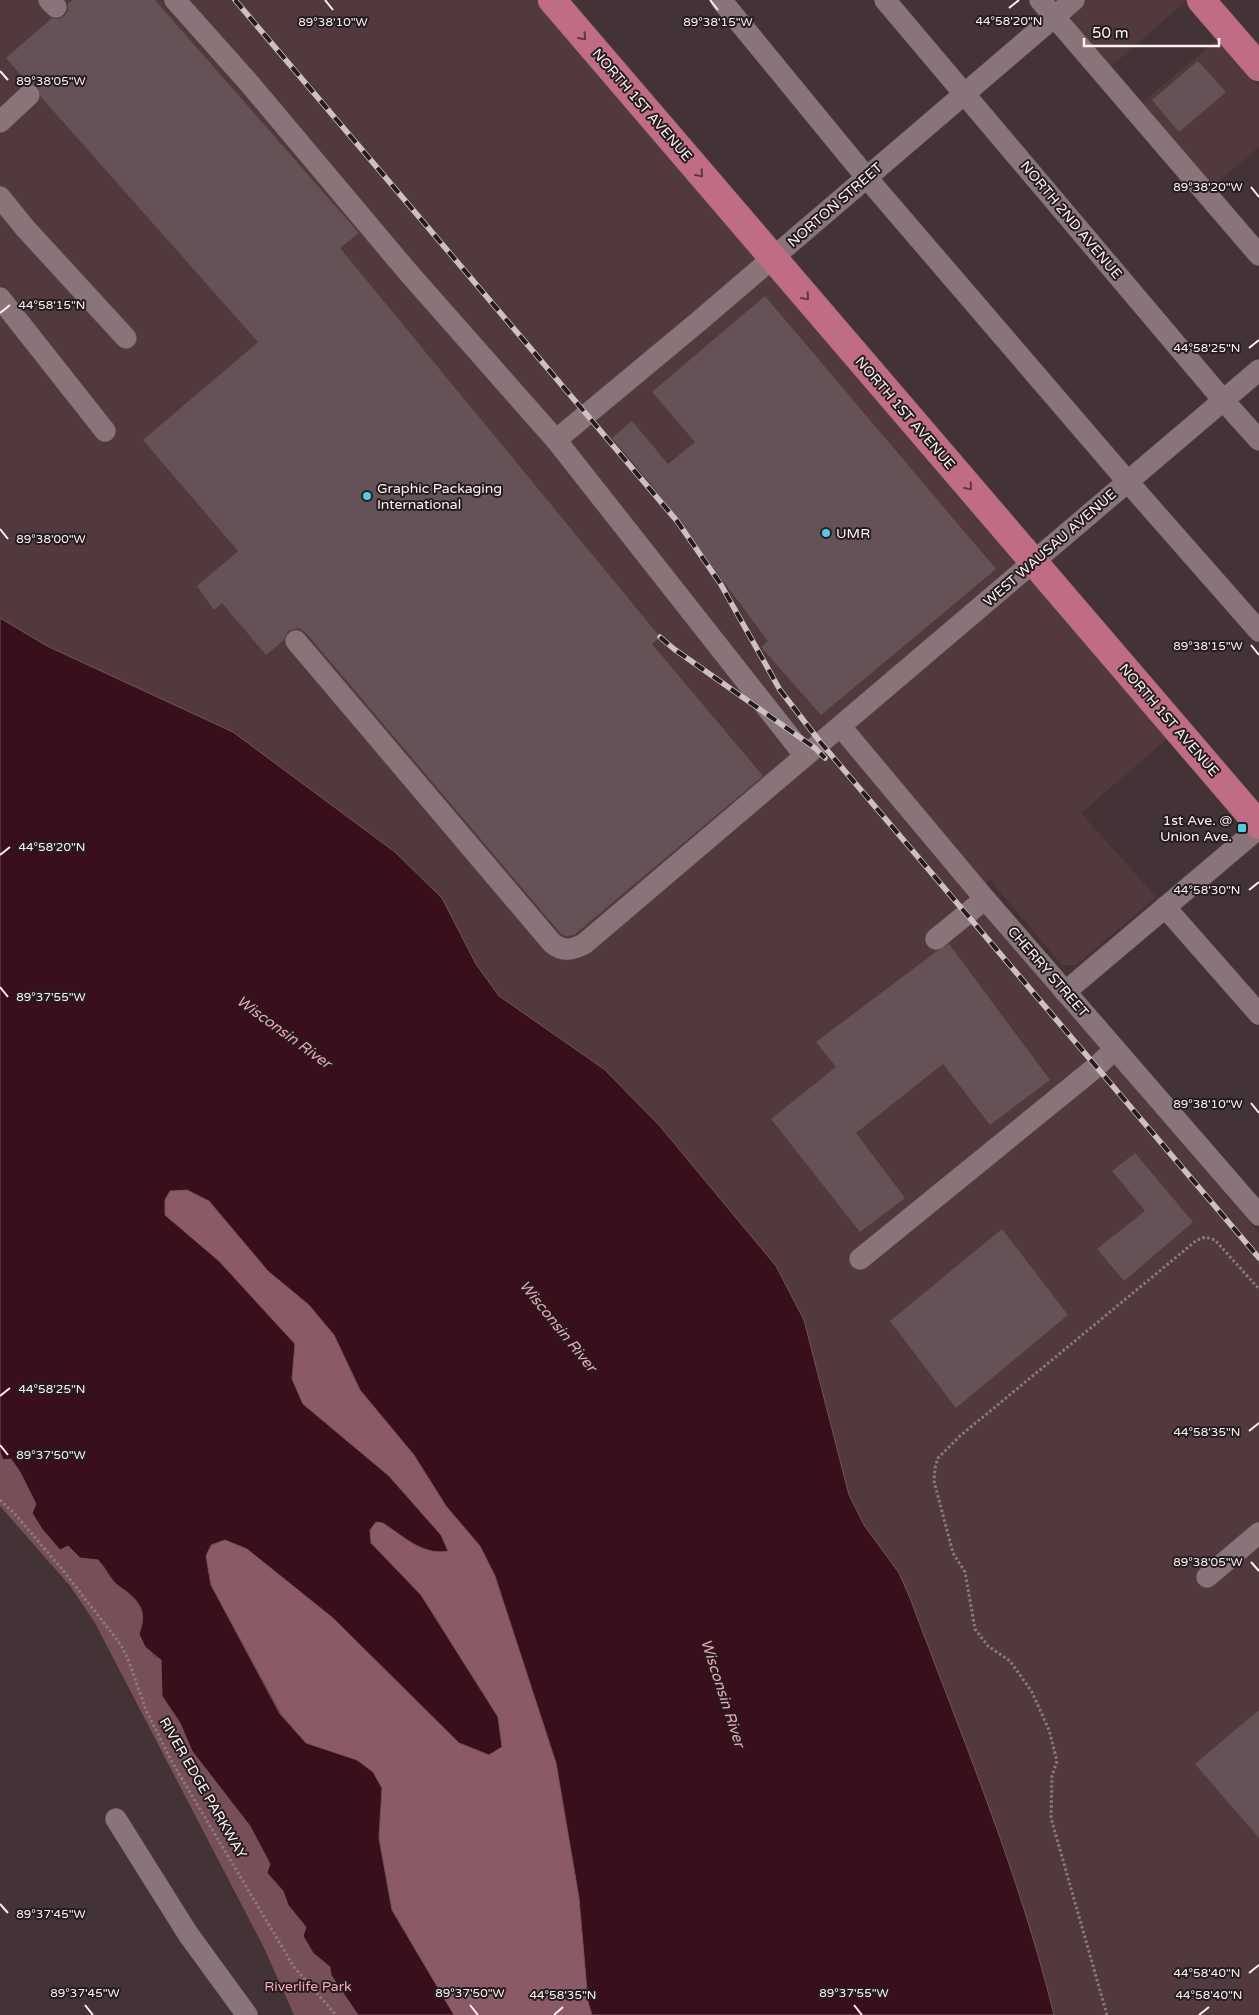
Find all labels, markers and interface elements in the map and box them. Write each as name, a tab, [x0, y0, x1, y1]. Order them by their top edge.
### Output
text: 44°58'20"N	[976, 14, 1043, 28]
text: 89°38'10"W	[298, 15, 368, 29]
text: 89°38'15"W	[683, 15, 753, 29]
scale bar	[1084, 15, 1219, 47]
text: 50 m	[1092, 24, 1129, 42]
one-way arrow	[578, 31, 586, 40]
street label: NORTH 1ST AVENUE	[588, 45, 696, 165]
text: 89°38'05"W	[16, 74, 86, 88]
street label: NORTH 2ND AVENUE	[1017, 158, 1125, 282]
street label: NORTON STREET	[784, 159, 886, 251]
one-way arrow	[695, 168, 704, 177]
text: 89°38'20"W	[1173, 180, 1243, 194]
one-way arrow	[800, 291, 809, 300]
text: 44°58'15"N	[19, 298, 86, 312]
text: 44°58'25"N	[1174, 341, 1241, 355]
street label: NORTH 1ST AVENUE	[851, 353, 959, 473]
place label: Graphic Packaging International	[377, 480, 502, 513]
one-way arrow	[963, 481, 972, 490]
street label: WEST WAUSAU AVENUE	[980, 486, 1120, 610]
marker: Graphic Packaging International	[361, 490, 373, 502]
place label: UMR	[836, 525, 870, 542]
marker: UMR	[820, 527, 832, 539]
text: 89°38'00"W	[16, 532, 86, 546]
text: 89°38'15"W	[1173, 639, 1243, 653]
street label: NORTH 1ST AVENUE	[1115, 660, 1223, 780]
place label: 1st Ave. @ Union Ave.	[1160, 812, 1232, 845]
marker: 1st Ave. @ Union Ave.	[1236, 822, 1248, 834]
text: 44°58'20"N	[19, 840, 86, 854]
text: 44°58'30"N	[1174, 883, 1241, 897]
street label: CHERRY STREET	[1004, 923, 1092, 1021]
text: 89°37'55"W	[16, 990, 86, 1004]
water label: Wisconsin River	[233, 992, 337, 1074]
text: 89°38'10"W	[1173, 1097, 1243, 1111]
water label: Wisconsin River	[516, 1277, 602, 1377]
text: 44°58'25"N	[19, 1382, 86, 1396]
text: 44°58'35"N	[1174, 1425, 1241, 1439]
text: 89°37'50"W	[16, 1448, 86, 1462]
text: 89°38'05"W	[1173, 1555, 1243, 1569]
water label: Wisconsin River	[697, 1637, 750, 1751]
street label: RIVER EDGE PARKWAY	[156, 1714, 250, 1862]
text: 89°37'45"W	[16, 1907, 86, 1921]
text: 44°58'40"N	[1174, 1966, 1241, 1980]
park label: Riverlife Park	[264, 1978, 352, 1995]
text: 89°37'45"W	[50, 1986, 120, 2000]
text: 89°37'50"W	[435, 1986, 505, 2000]
text: 89°37'55"W	[819, 1986, 889, 2000]
text: 44°58'35"N	[530, 1988, 597, 2002]
text: 44°58'40"N	[1176, 1988, 1243, 2002]

